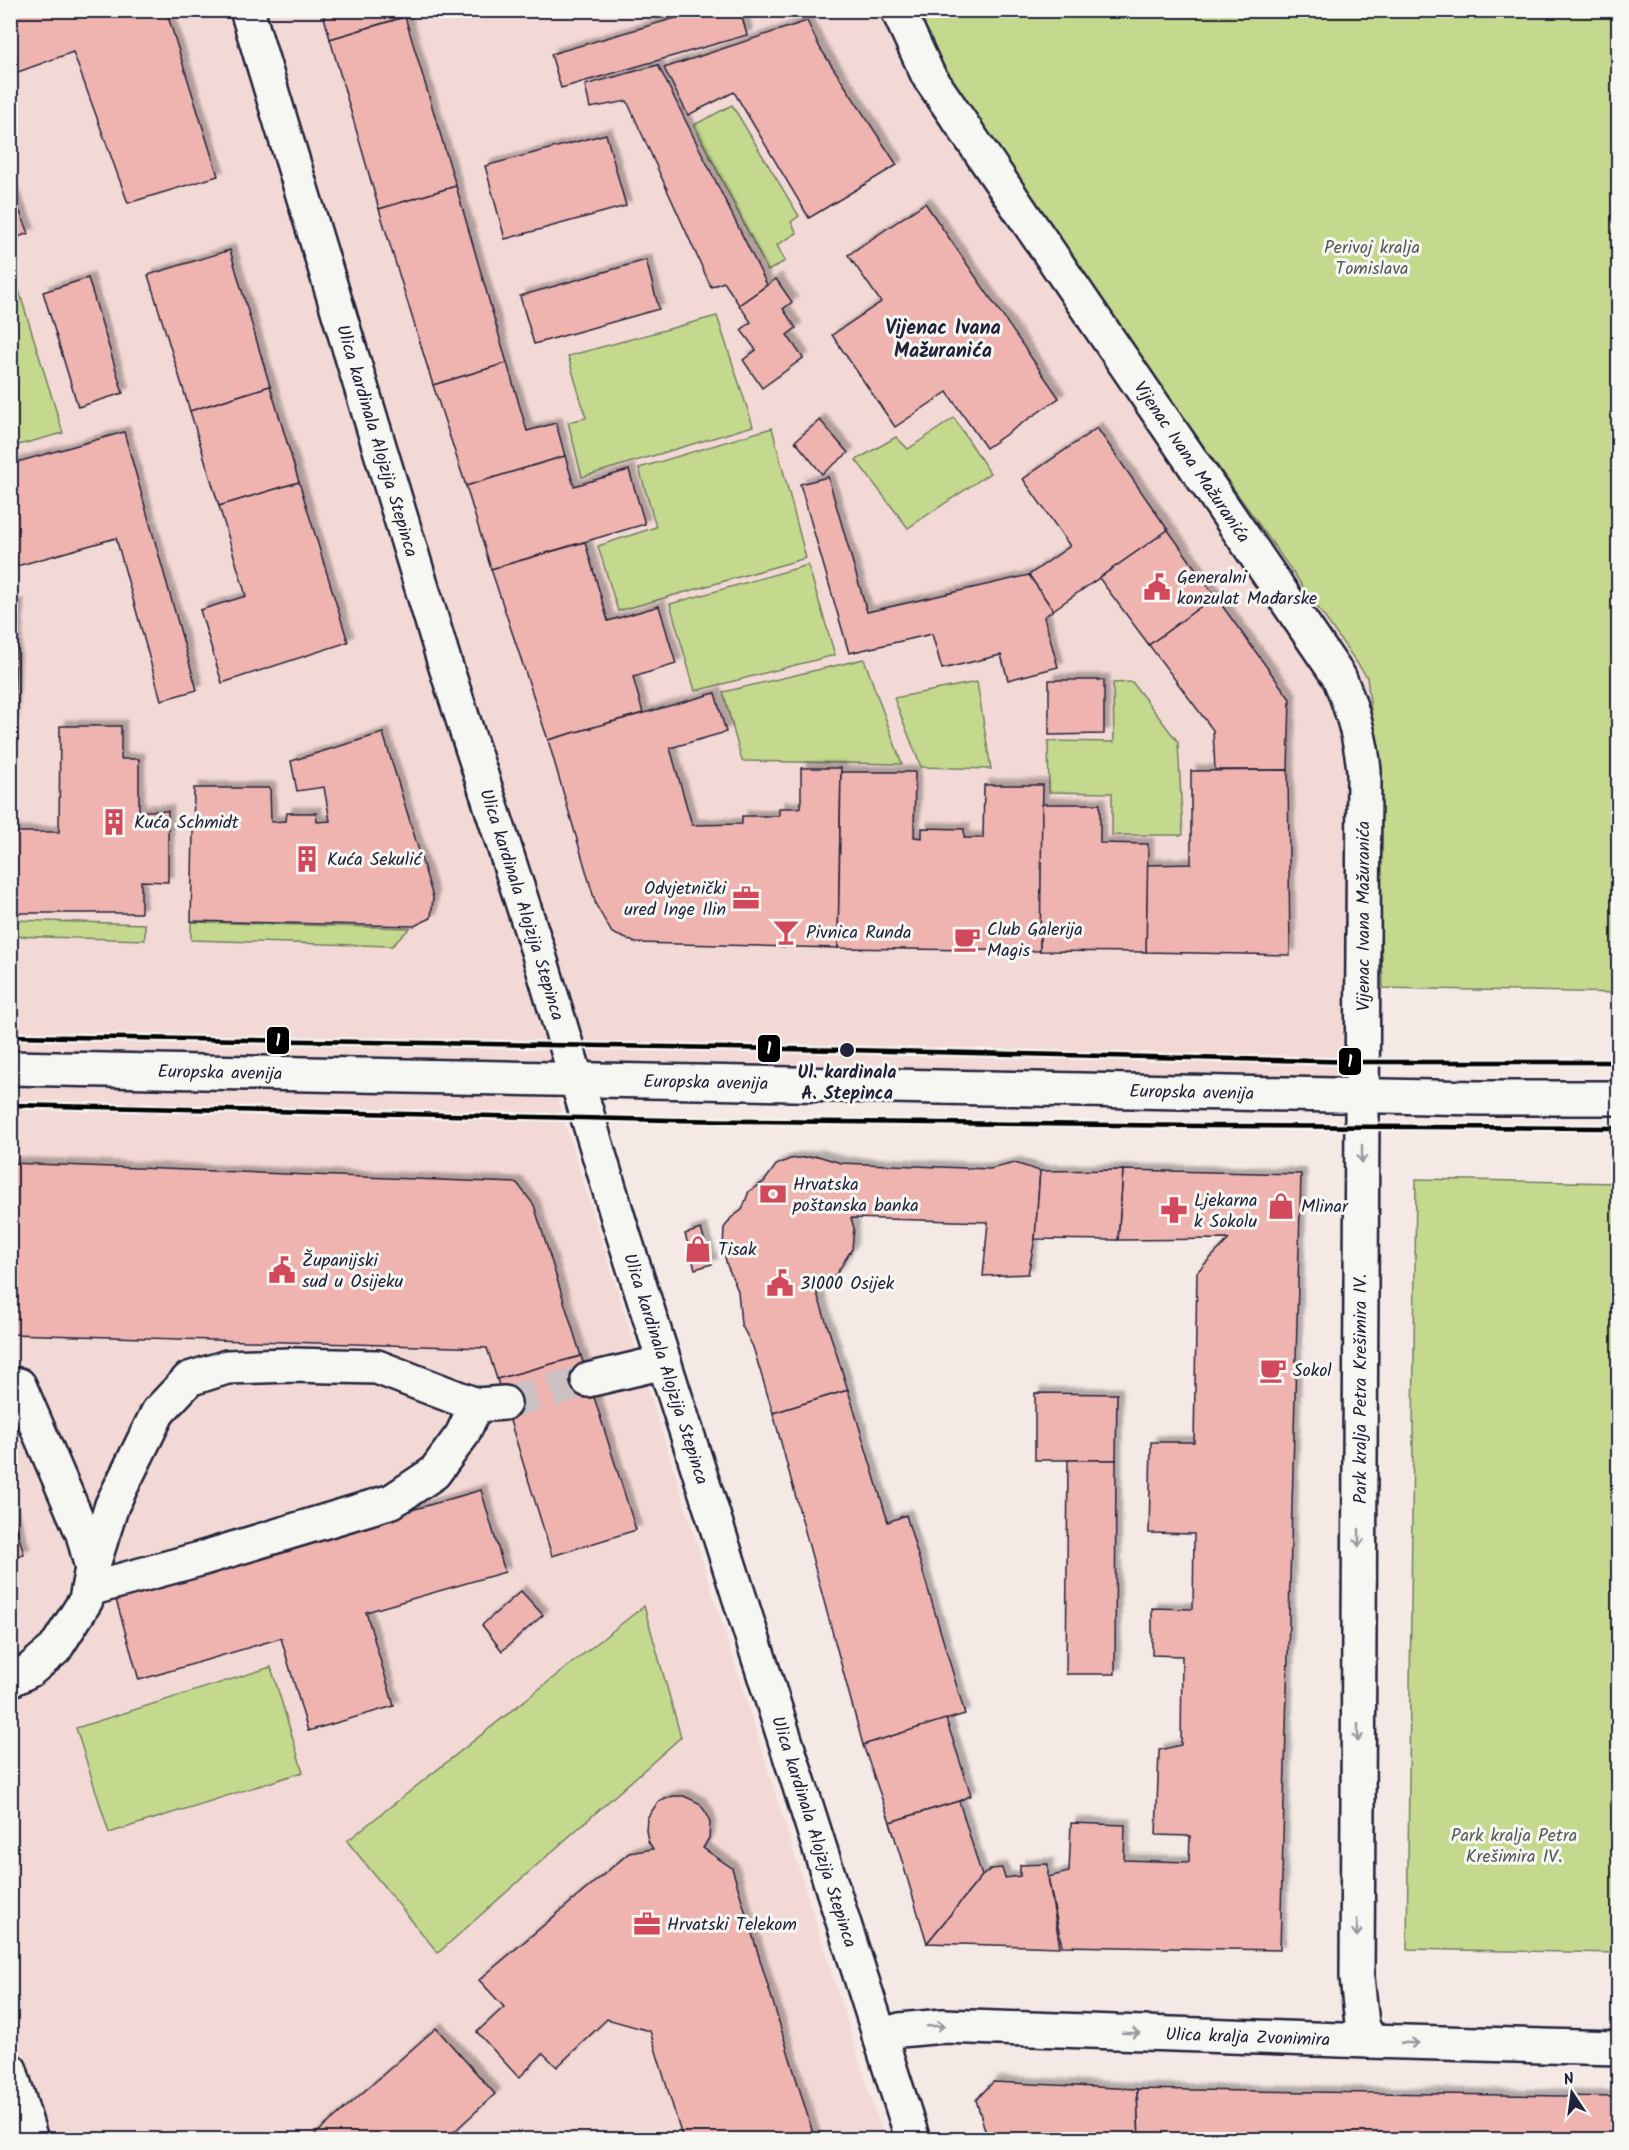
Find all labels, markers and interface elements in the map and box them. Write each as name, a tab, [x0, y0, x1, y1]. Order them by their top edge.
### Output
park label: Perivoj kralja Tomislava	[1324, 234, 1420, 284]
district label: Vijenac Ivana Mažuranića	[885, 313, 1001, 368]
street label: Ulica kardinala Alojzija Stepinca	[327, 321, 425, 561]
street label: Vijenac Ivana Mažuranića	[1125, 376, 1257, 550]
place label: Generalni konzulat Mađarske	[1177, 564, 1317, 614]
public building icon: Generalni konzulat Mađarske	[1142, 572, 1172, 602]
street label: Ulica kardinala Alojzija Stepinca	[470, 785, 571, 1024]
building icon: Kuća Schmidt	[99, 807, 129, 837]
place label: Kuća Schmidt	[134, 809, 240, 838]
street label: Vijenac Ivana Mažuranića	[1350, 821, 1379, 1011]
building icon: Kuća Sekulić	[292, 844, 322, 874]
place label: Kuća Sekulić	[327, 846, 422, 875]
place label: Odvjetnički ured Inge Ilin	[624, 875, 727, 925]
office icon: Odvjetnički ured Inge Ilin	[731, 883, 761, 913]
place label: Club Galerija Magis	[987, 916, 1083, 966]
bar icon: Pivnica Runda	[771, 917, 801, 947]
place label: Pivnica Runda	[806, 919, 911, 948]
cafe icon: Club Galerija Magis	[952, 924, 982, 954]
line badge: 1	[266, 1026, 290, 1055]
text: 1	[276, 1029, 281, 1054]
line badge: 1	[757, 1034, 781, 1063]
text: 1	[767, 1037, 772, 1062]
marker: Ul. kardinala A. Stepinca	[838, 1041, 856, 1059]
line badge: 1	[1338, 1047, 1362, 1076]
text: 1	[1348, 1050, 1353, 1075]
street label: Europska avenija	[157, 1058, 283, 1090]
place label: Ul. kardinala A. Stepinca	[798, 1059, 896, 1109]
street label: Europska avenija	[643, 1068, 769, 1099]
street label: Europska avenija	[1129, 1078, 1254, 1109]
one-way arrow	[1356, 1144, 1368, 1164]
place label: Hrvatska poštanska banka	[792, 1171, 919, 1221]
bank icon: Hrvatska poštanska banka	[758, 1179, 788, 1209]
place label: Ljekarna k Sokolu	[1194, 1187, 1257, 1237]
shop icon: Mlinar	[1266, 1191, 1296, 1221]
place label: Mlinar	[1301, 1193, 1349, 1222]
pharmacy icon: Ljekarna k Sokolu	[1159, 1195, 1189, 1225]
shop icon: Tisak	[683, 1234, 713, 1264]
place label: Tisak	[718, 1236, 757, 1265]
place label: Županijski sud u Osijeku	[302, 1247, 404, 1297]
street label: Ulica kardinala Alojzija Stepinca	[614, 1250, 715, 1489]
public building icon: Županijski sud u Osijeku	[267, 1255, 297, 1285]
public building icon: 31000 Osijek	[765, 1268, 795, 1298]
place label: 31000 Osijek	[800, 1270, 895, 1299]
street label: Park kralja Petra Krešimira IV.	[1347, 1274, 1376, 1504]
cafe icon: Sokol	[1258, 1355, 1288, 1385]
place label: Sokol	[1293, 1357, 1332, 1386]
one-way arrow	[1354, 1528, 1365, 1548]
street label: Ulica kardinala Alojzija Stepinca	[762, 1713, 864, 1952]
one-way arrow	[1352, 1723, 1364, 1743]
park label: Park kralja Petra Krešimira IV.	[1451, 1822, 1577, 1872]
office icon: Hrvatski Telekom	[632, 1909, 662, 1939]
place label: Hrvatski Telekom	[667, 1911, 797, 1940]
one-way arrow	[1351, 1918, 1363, 1938]
one-way arrow	[926, 2021, 946, 2032]
street label: Ulica kralja Zvonimira	[1165, 2021, 1330, 2056]
one-way arrow	[1121, 2027, 1141, 2038]
one-way arrow	[1400, 2037, 1420, 2048]
north arrow	[1542, 2063, 1602, 2123]
text: N	[1561, 2067, 1577, 2093]

